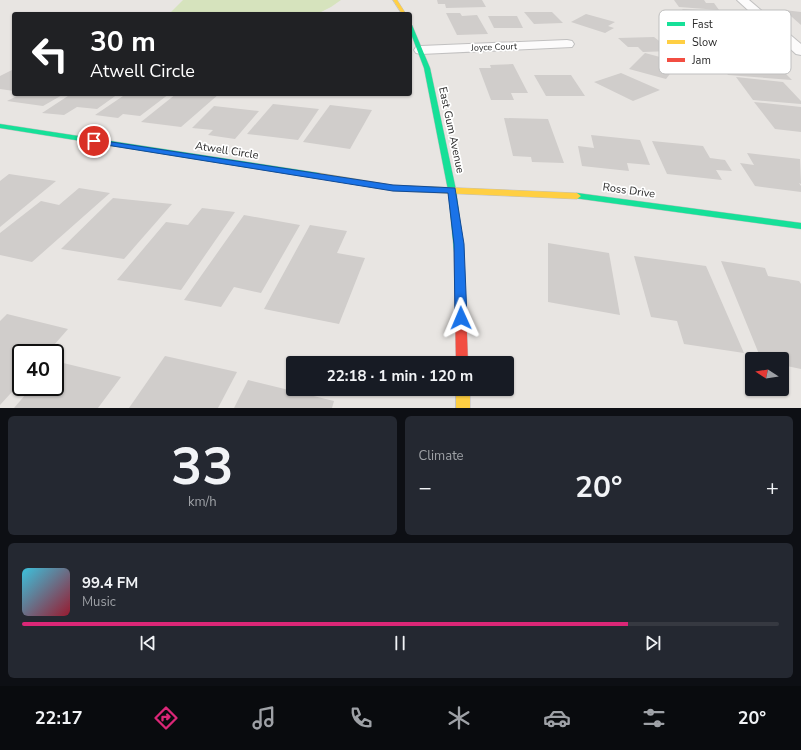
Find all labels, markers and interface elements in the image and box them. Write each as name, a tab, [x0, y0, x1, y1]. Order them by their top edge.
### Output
legend	[659, 10, 791, 74]
text: Fast	[692, 17, 713, 32]
text: 30 m	[90, 23, 156, 61]
icon: left	[24, 28, 76, 80]
text: Slow	[692, 35, 717, 50]
street label: Joyce Court	[470, 40, 518, 54]
text: Jam	[691, 53, 711, 68]
text: Atwell Circle	[90, 59, 195, 83]
street label: East Gum Avenue	[435, 86, 468, 175]
pin	[77, 124, 111, 158]
icon: arrive	[83, 130, 105, 152]
street label: Atwell Circle	[194, 138, 260, 163]
street label: Ross Drive	[602, 179, 656, 202]
position arrow	[440, 297, 482, 339]
speed limit sign: 40	[12, 344, 64, 396]
north arrow	[745, 352, 789, 396]
map controls	[745, 352, 789, 396]
text: 22:18 · 1 min · 120 m	[327, 366, 473, 386]
text: 33	[171, 431, 233, 502]
text: Climate	[419, 447, 464, 465]
text: 20°	[575, 467, 622, 508]
text: −	[419, 473, 432, 503]
text: +	[766, 473, 779, 503]
text: km/h	[188, 493, 217, 511]
text: 99.4 FM	[82, 573, 138, 593]
text: Music	[82, 593, 116, 611]
icon: previous	[137, 632, 159, 654]
icon: pause	[389, 632, 411, 654]
icon: next	[642, 632, 664, 654]
icon: directions	[152, 704, 180, 732]
icon: music	[250, 704, 278, 732]
icon: phone	[347, 704, 375, 732]
icon: climate	[445, 704, 473, 732]
icon: car	[543, 704, 571, 732]
icon: filters	[640, 704, 668, 732]
text: 22:17	[35, 706, 82, 730]
text: 20°	[738, 706, 766, 730]

